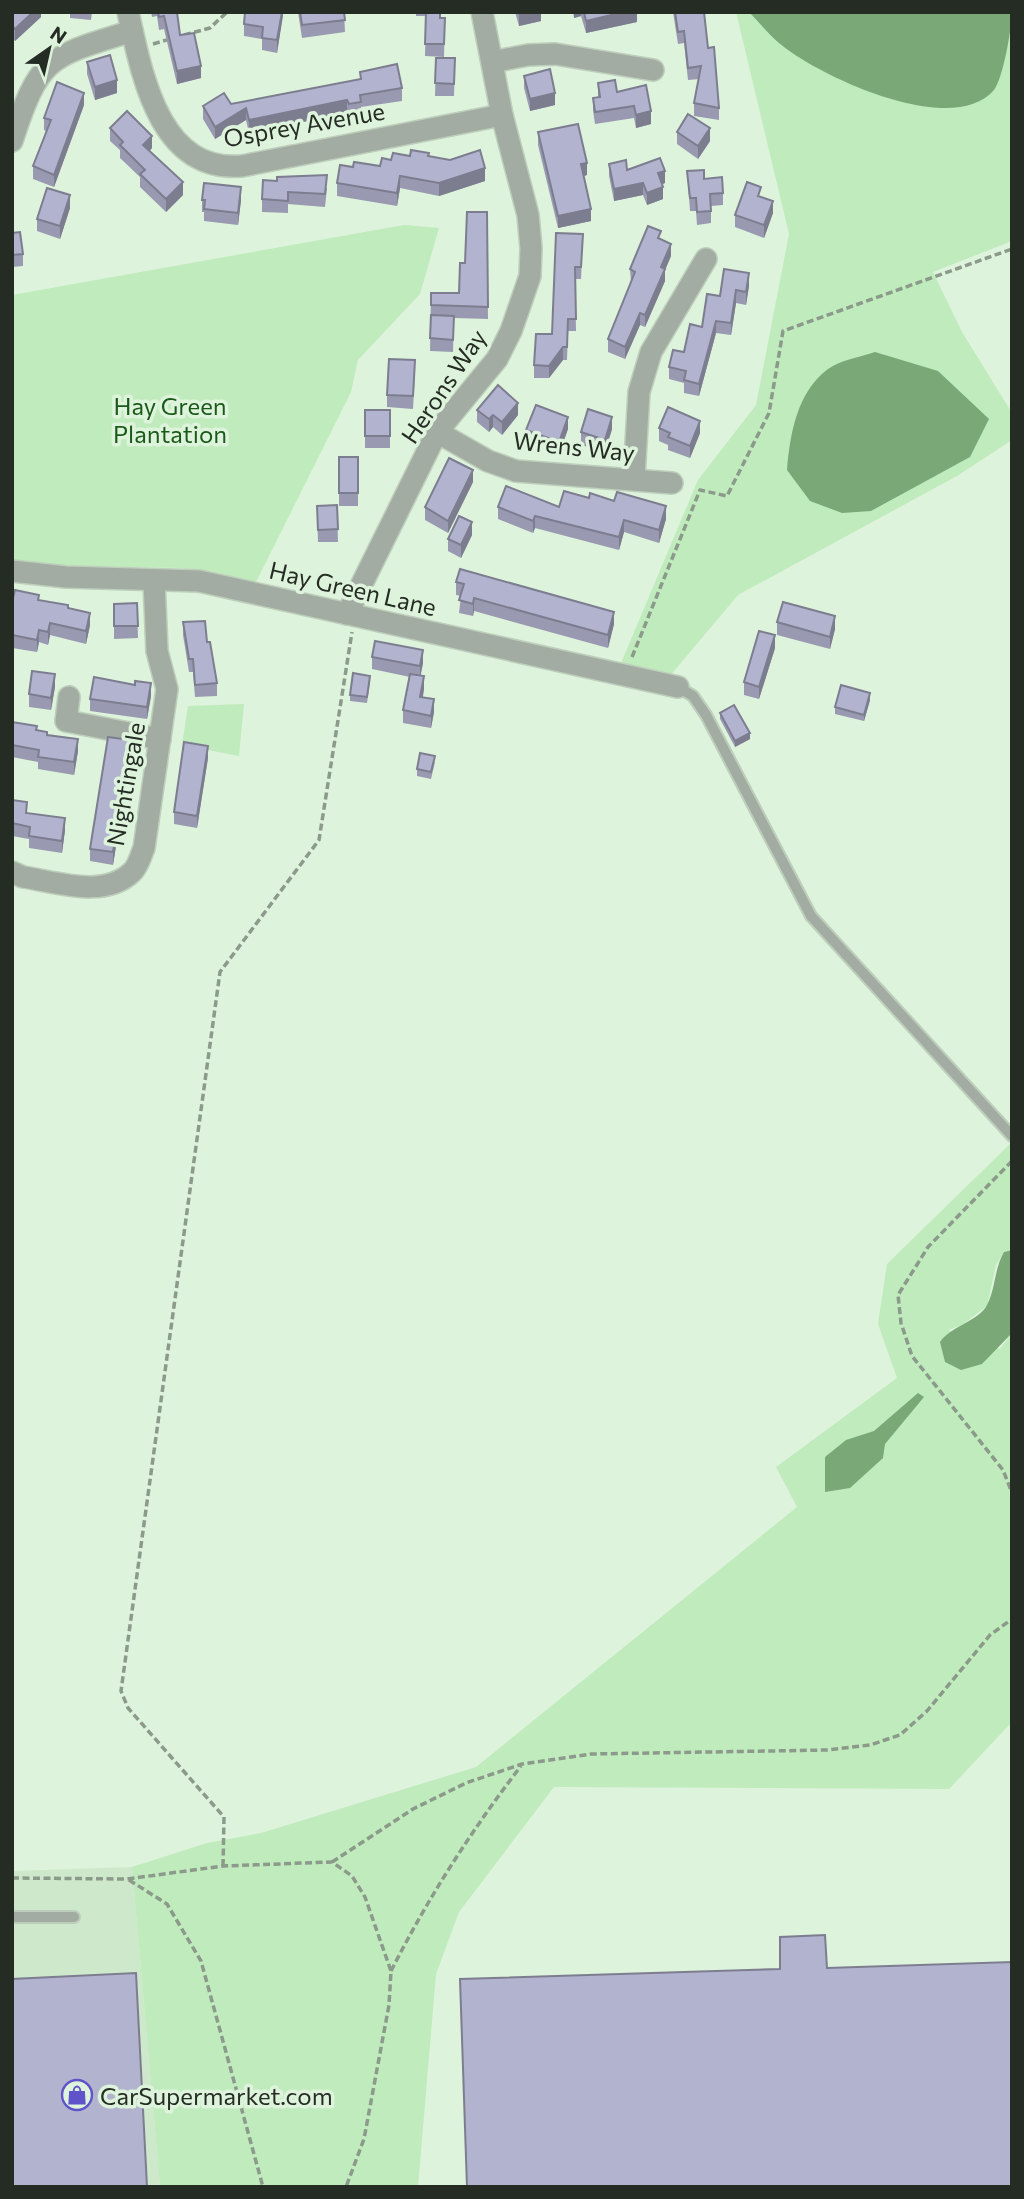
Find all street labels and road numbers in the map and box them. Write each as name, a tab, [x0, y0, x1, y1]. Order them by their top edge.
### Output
street label: Osprey Avenue	[221, 96, 387, 152]
street label: Herons Way	[394, 323, 492, 449]
street label: Wrens Way	[512, 425, 636, 467]
street label: Hay Green Lane	[267, 555, 439, 621]
street label: Nightingale	[100, 720, 150, 848]

